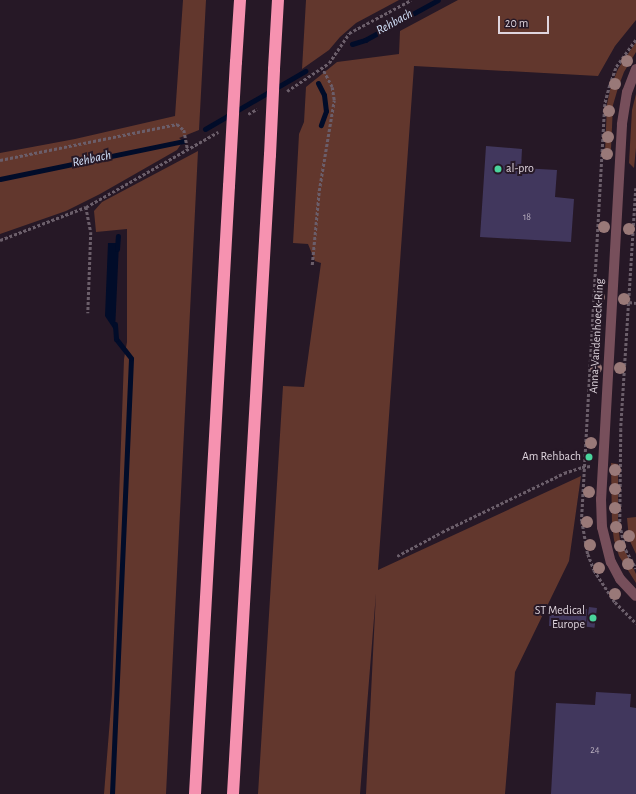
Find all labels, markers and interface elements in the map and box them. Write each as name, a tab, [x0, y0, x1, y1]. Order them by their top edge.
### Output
water label: Rehbach	[374, 7, 416, 39]
scale bar	[500, 8, 551, 34]
text: 20 m	[505, 17, 528, 29]
water label: Rehbach	[71, 148, 113, 172]
place label: al-pro	[506, 162, 534, 176]
marker: al-pro	[493, 164, 503, 174]
house number: 18	[523, 212, 531, 224]
street label: Anna-Vandenhoeck-Ring	[587, 278, 607, 394]
place label: Am Rehbach	[522, 450, 581, 464]
marker: Am Rehbach	[584, 452, 594, 462]
place label: ST Medical Europe	[535, 604, 585, 632]
marker: ST Medical Europe	[588, 613, 598, 623]
house number: 24	[590, 745, 600, 757]

